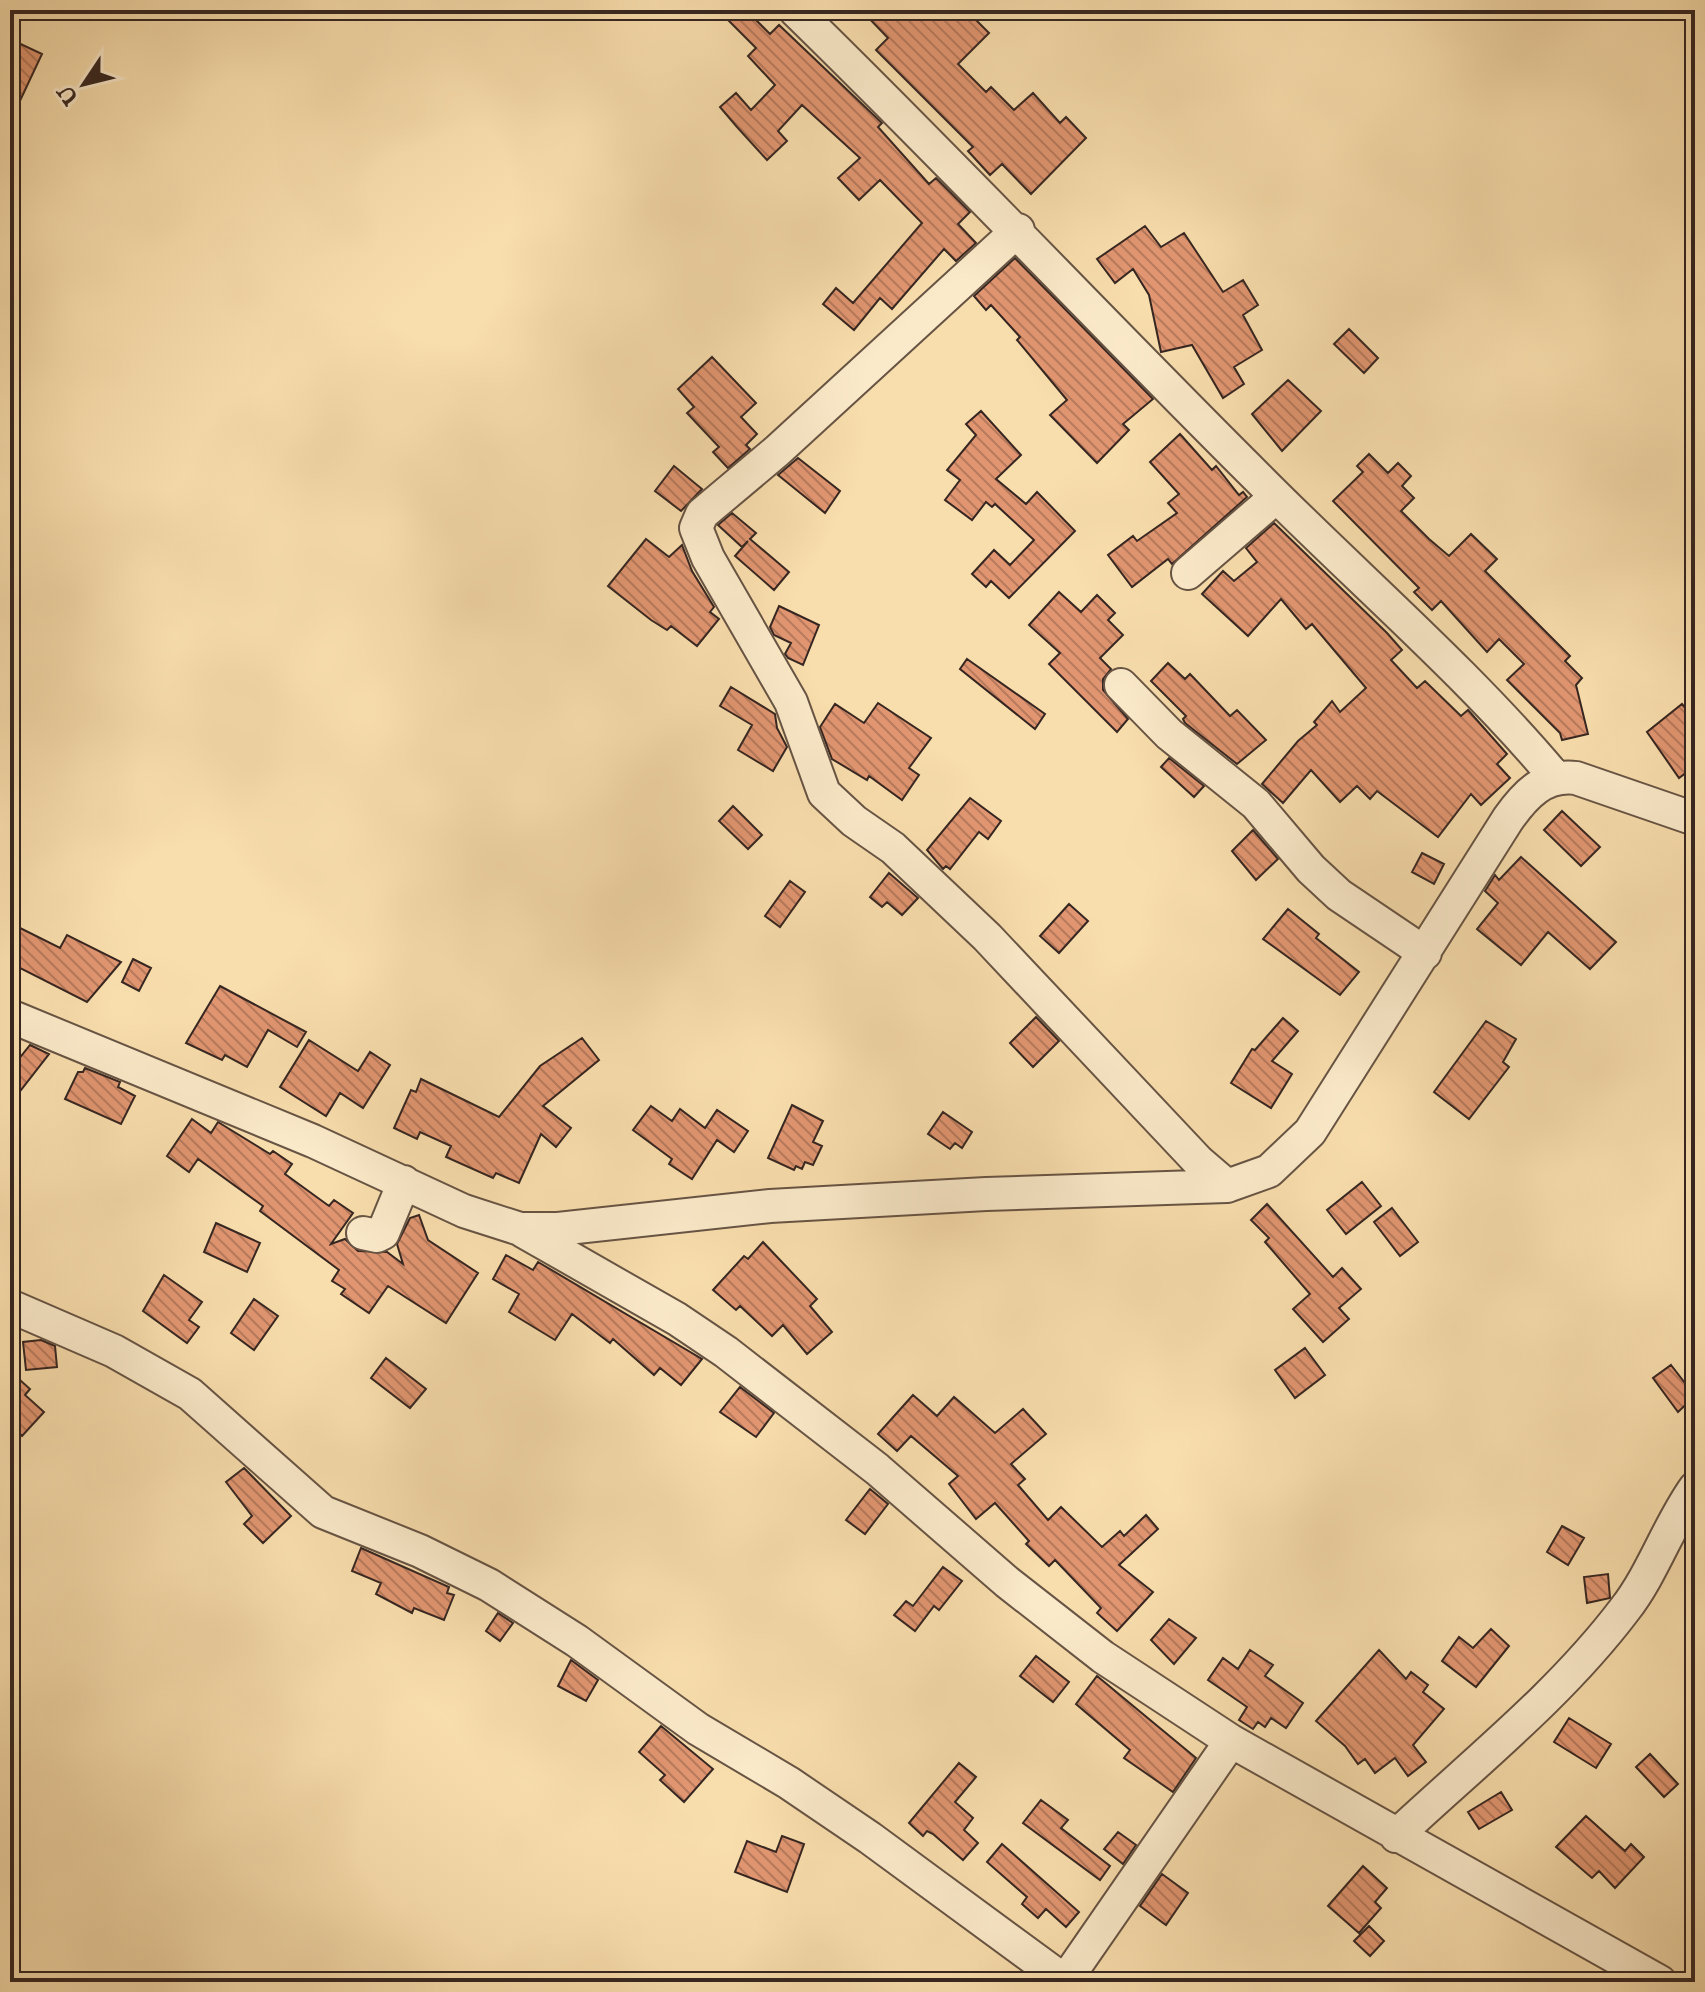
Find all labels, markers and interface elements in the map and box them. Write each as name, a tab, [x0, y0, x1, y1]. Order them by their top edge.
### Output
north arrow	[44, 44, 124, 124]
text: U	[52, 78, 87, 111]

